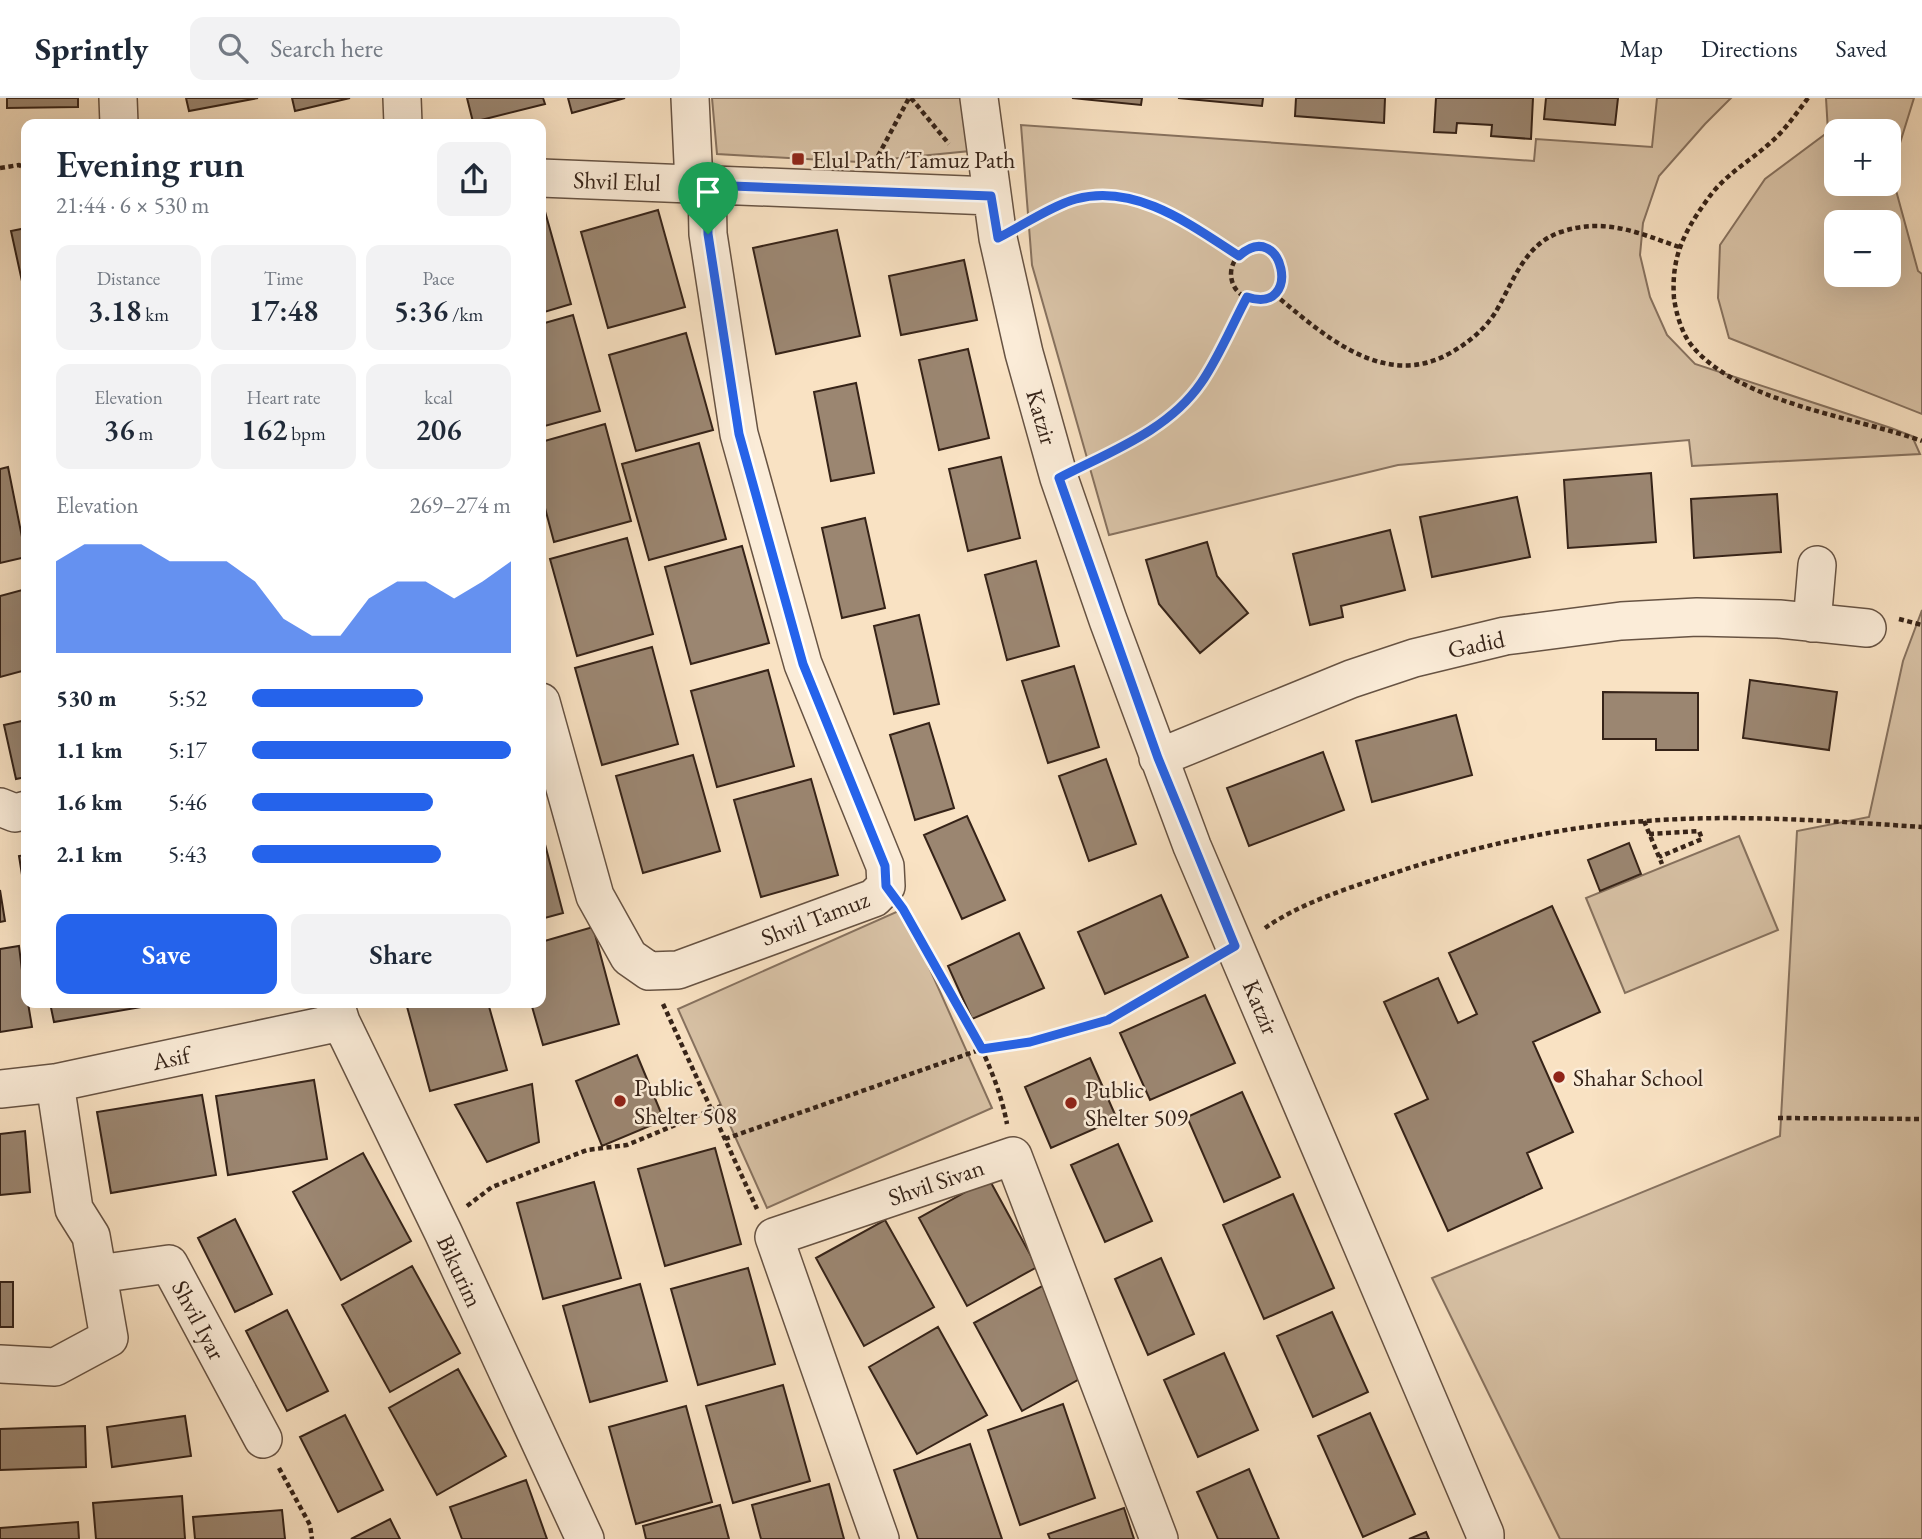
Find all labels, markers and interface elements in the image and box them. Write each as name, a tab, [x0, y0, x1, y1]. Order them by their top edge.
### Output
search box	[190, 17, 680, 80]
text: Sprintly	[35, 27, 148, 70]
icon: search	[214, 29, 252, 67]
text: Search here	[270, 31, 383, 65]
text: Map	[1620, 33, 1663, 64]
text: Directions	[1701, 33, 1798, 64]
text: Saved	[1836, 33, 1887, 64]
map controls	[1824, 119, 1901, 287]
button: +	[1824, 119, 1901, 196]
text: Evening run	[56, 139, 245, 188]
button: share	[437, 142, 511, 216]
place label: Elul Path/Tamuz Path	[812, 144, 1015, 175]
marker: Elul Path/Tamuz Path	[790, 151, 806, 167]
pin	[678, 162, 738, 234]
street label: Shvil Elul	[573, 164, 662, 198]
icon: arrive	[689, 173, 727, 211]
text: 21:44 · 6 × 530 m	[56, 190, 209, 220]
button: −	[1824, 210, 1901, 287]
text: Distance	[97, 266, 160, 291]
text: Time	[264, 266, 303, 291]
text: Pace	[423, 266, 454, 291]
text: 3.18	[88, 291, 141, 330]
text: 17:48	[249, 291, 318, 330]
text: 5:36	[394, 291, 448, 330]
text: km	[141, 302, 169, 327]
text: /km	[448, 302, 483, 327]
text: Elevation	[94, 385, 163, 410]
text: Heart rate	[247, 385, 320, 410]
text: kcal	[424, 385, 453, 410]
street label: Katzir	[1019, 386, 1065, 448]
text: 36	[104, 410, 135, 449]
text: 162	[241, 410, 287, 449]
text: 206	[415, 410, 462, 449]
text: m	[135, 421, 153, 446]
text: bpm	[287, 421, 326, 446]
text: Elevation	[56, 490, 139, 520]
text: 269–274 m	[410, 490, 511, 520]
street label: Gadid	[1445, 623, 1508, 665]
text: 530 m	[56, 683, 117, 713]
text: 5:52	[168, 683, 207, 713]
text: 1.1 km	[56, 735, 123, 765]
text: 5:17	[168, 735, 207, 765]
text: 1.6 km	[56, 787, 123, 817]
text: 5:46	[168, 787, 207, 817]
text: 2.1 km	[56, 839, 123, 869]
text: 5:43	[168, 839, 207, 869]
street label: Shvil Tamuz	[757, 883, 873, 953]
button: Save	[56, 914, 277, 994]
button: Share	[291, 914, 511, 994]
street label: Katzir	[1236, 975, 1286, 1039]
street label: Asif	[148, 1038, 196, 1077]
place label: Shahar School	[1573, 1062, 1704, 1093]
marker: Shahar School	[1551, 1069, 1567, 1085]
place label: Public Shelter 508	[634, 1072, 737, 1131]
place label: Public Shelter 509	[1085, 1074, 1188, 1133]
marker: Public Shelter 508	[612, 1093, 628, 1109]
marker: Public Shelter 509	[1063, 1095, 1079, 1111]
street label: Shvil Sivan	[884, 1151, 988, 1213]
street label: Bikurim	[430, 1230, 490, 1312]
street label: Shvil Iyar	[165, 1275, 233, 1365]

